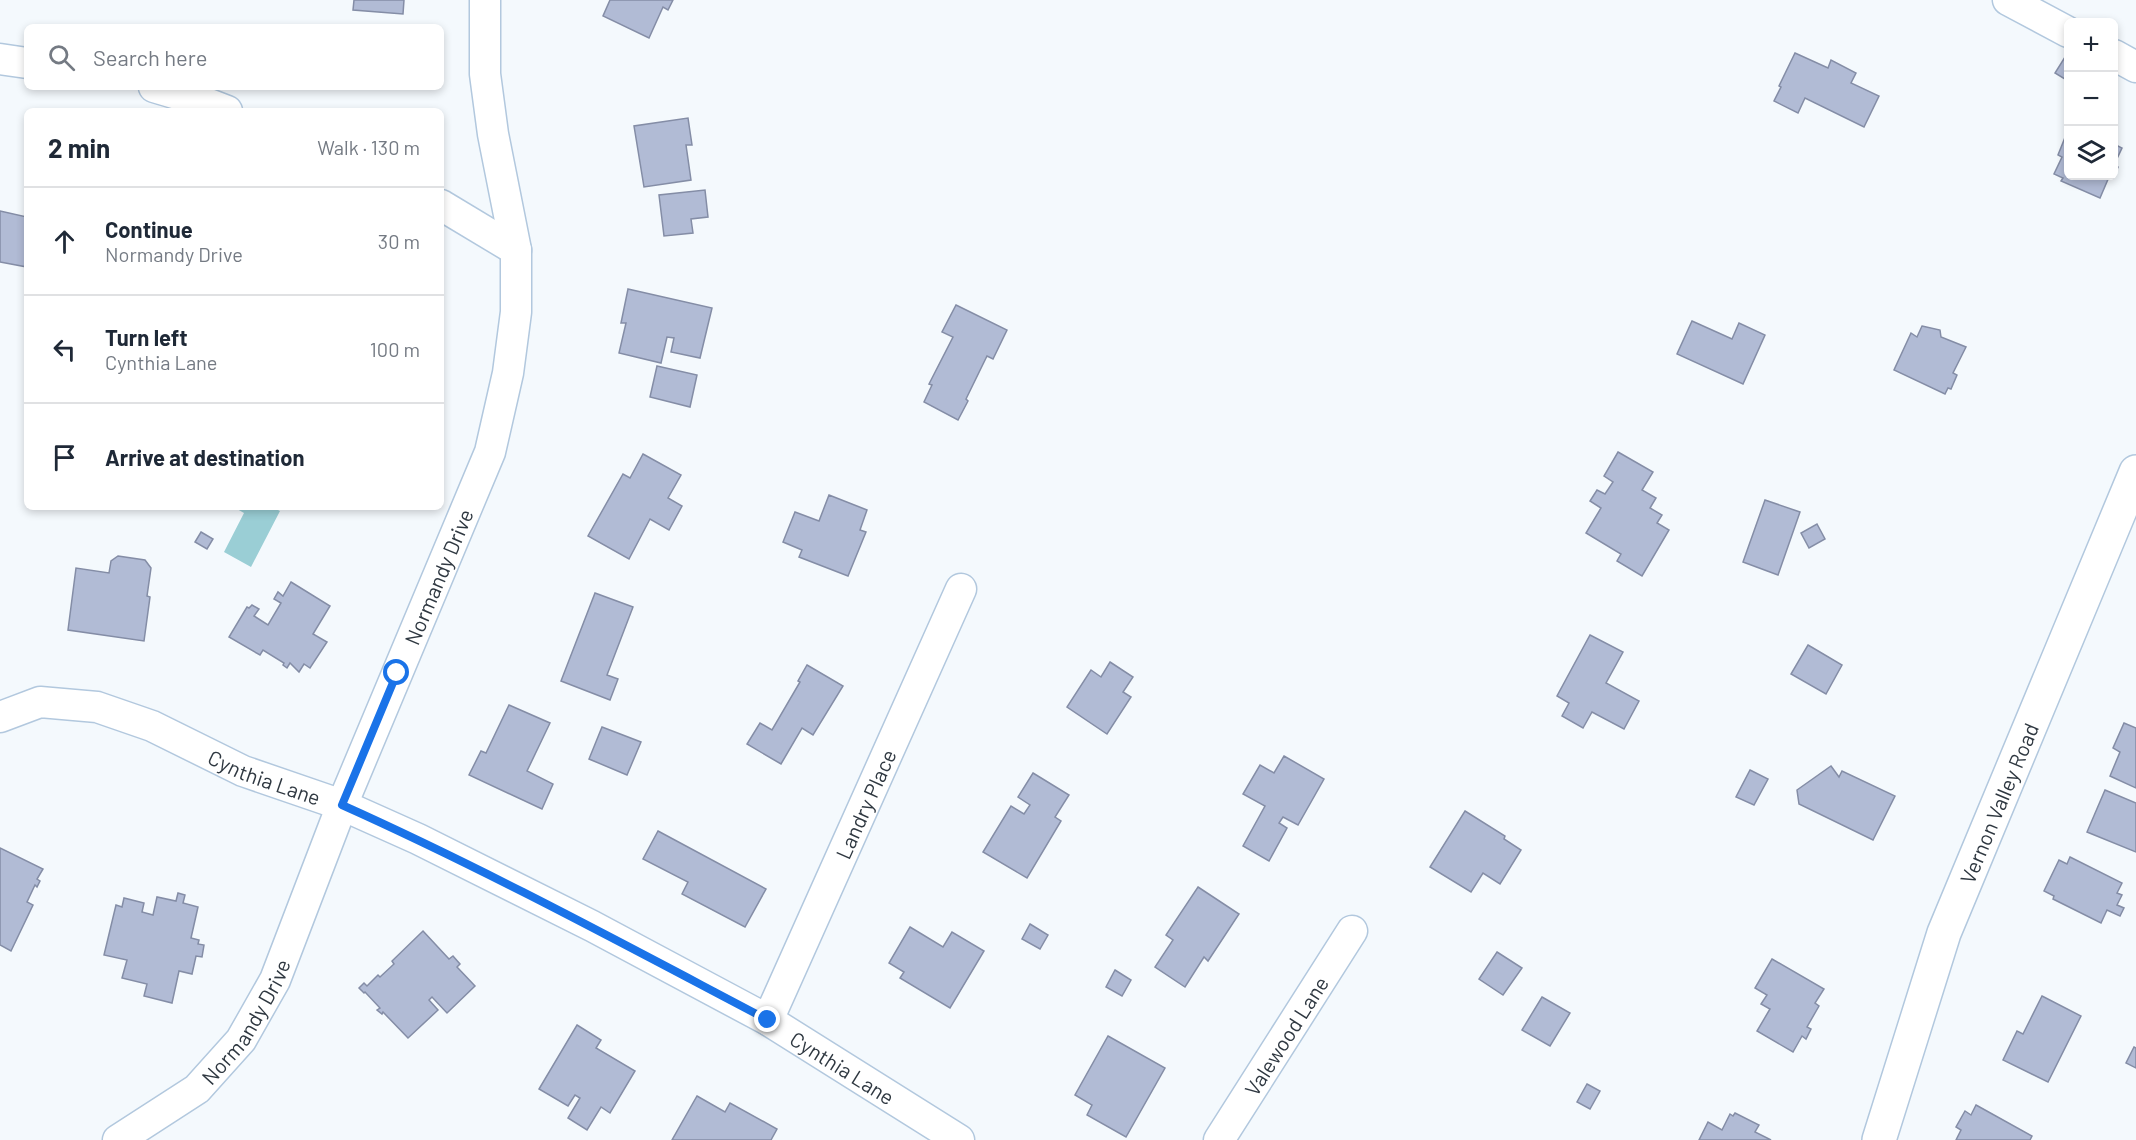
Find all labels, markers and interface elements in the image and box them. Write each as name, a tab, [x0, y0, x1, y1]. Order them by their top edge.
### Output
map controls	[2064, 18, 2118, 180]
button: +	[2064, 18, 2118, 72]
search box	[24, 24, 444, 90]
icon: search	[45, 41, 78, 74]
text: Search here	[93, 44, 207, 70]
button: −	[2064, 72, 2118, 126]
button: layers	[2064, 126, 2118, 180]
text: 2 min	[48, 132, 110, 163]
text: Walk · 130 m	[317, 135, 420, 159]
text: Continue	[105, 216, 193, 242]
icon: ahead	[48, 225, 81, 258]
text: 30 m	[378, 229, 420, 253]
text: Normandy Drive	[105, 242, 243, 266]
text: Turn left	[105, 324, 188, 350]
icon: left	[48, 333, 81, 366]
text: 100 m	[370, 337, 420, 361]
text: Cynthia Lane	[105, 350, 217, 374]
icon: arrive	[48, 441, 81, 474]
text: Arrive at destination	[105, 444, 304, 470]
street label: Normandy Drive	[398, 505, 477, 648]
route start	[383, 659, 409, 685]
street label: Vernon Valley Road	[1954, 719, 2043, 887]
street label: Cynthia Lane	[205, 744, 324, 809]
street label: Landry Place	[829, 745, 900, 862]
street label: Normandy Drive	[195, 955, 294, 1089]
street label: Valewood Lane	[1238, 971, 1333, 1100]
route end	[754, 1006, 780, 1032]
street label: Cynthia Lane	[786, 1025, 899, 1109]

